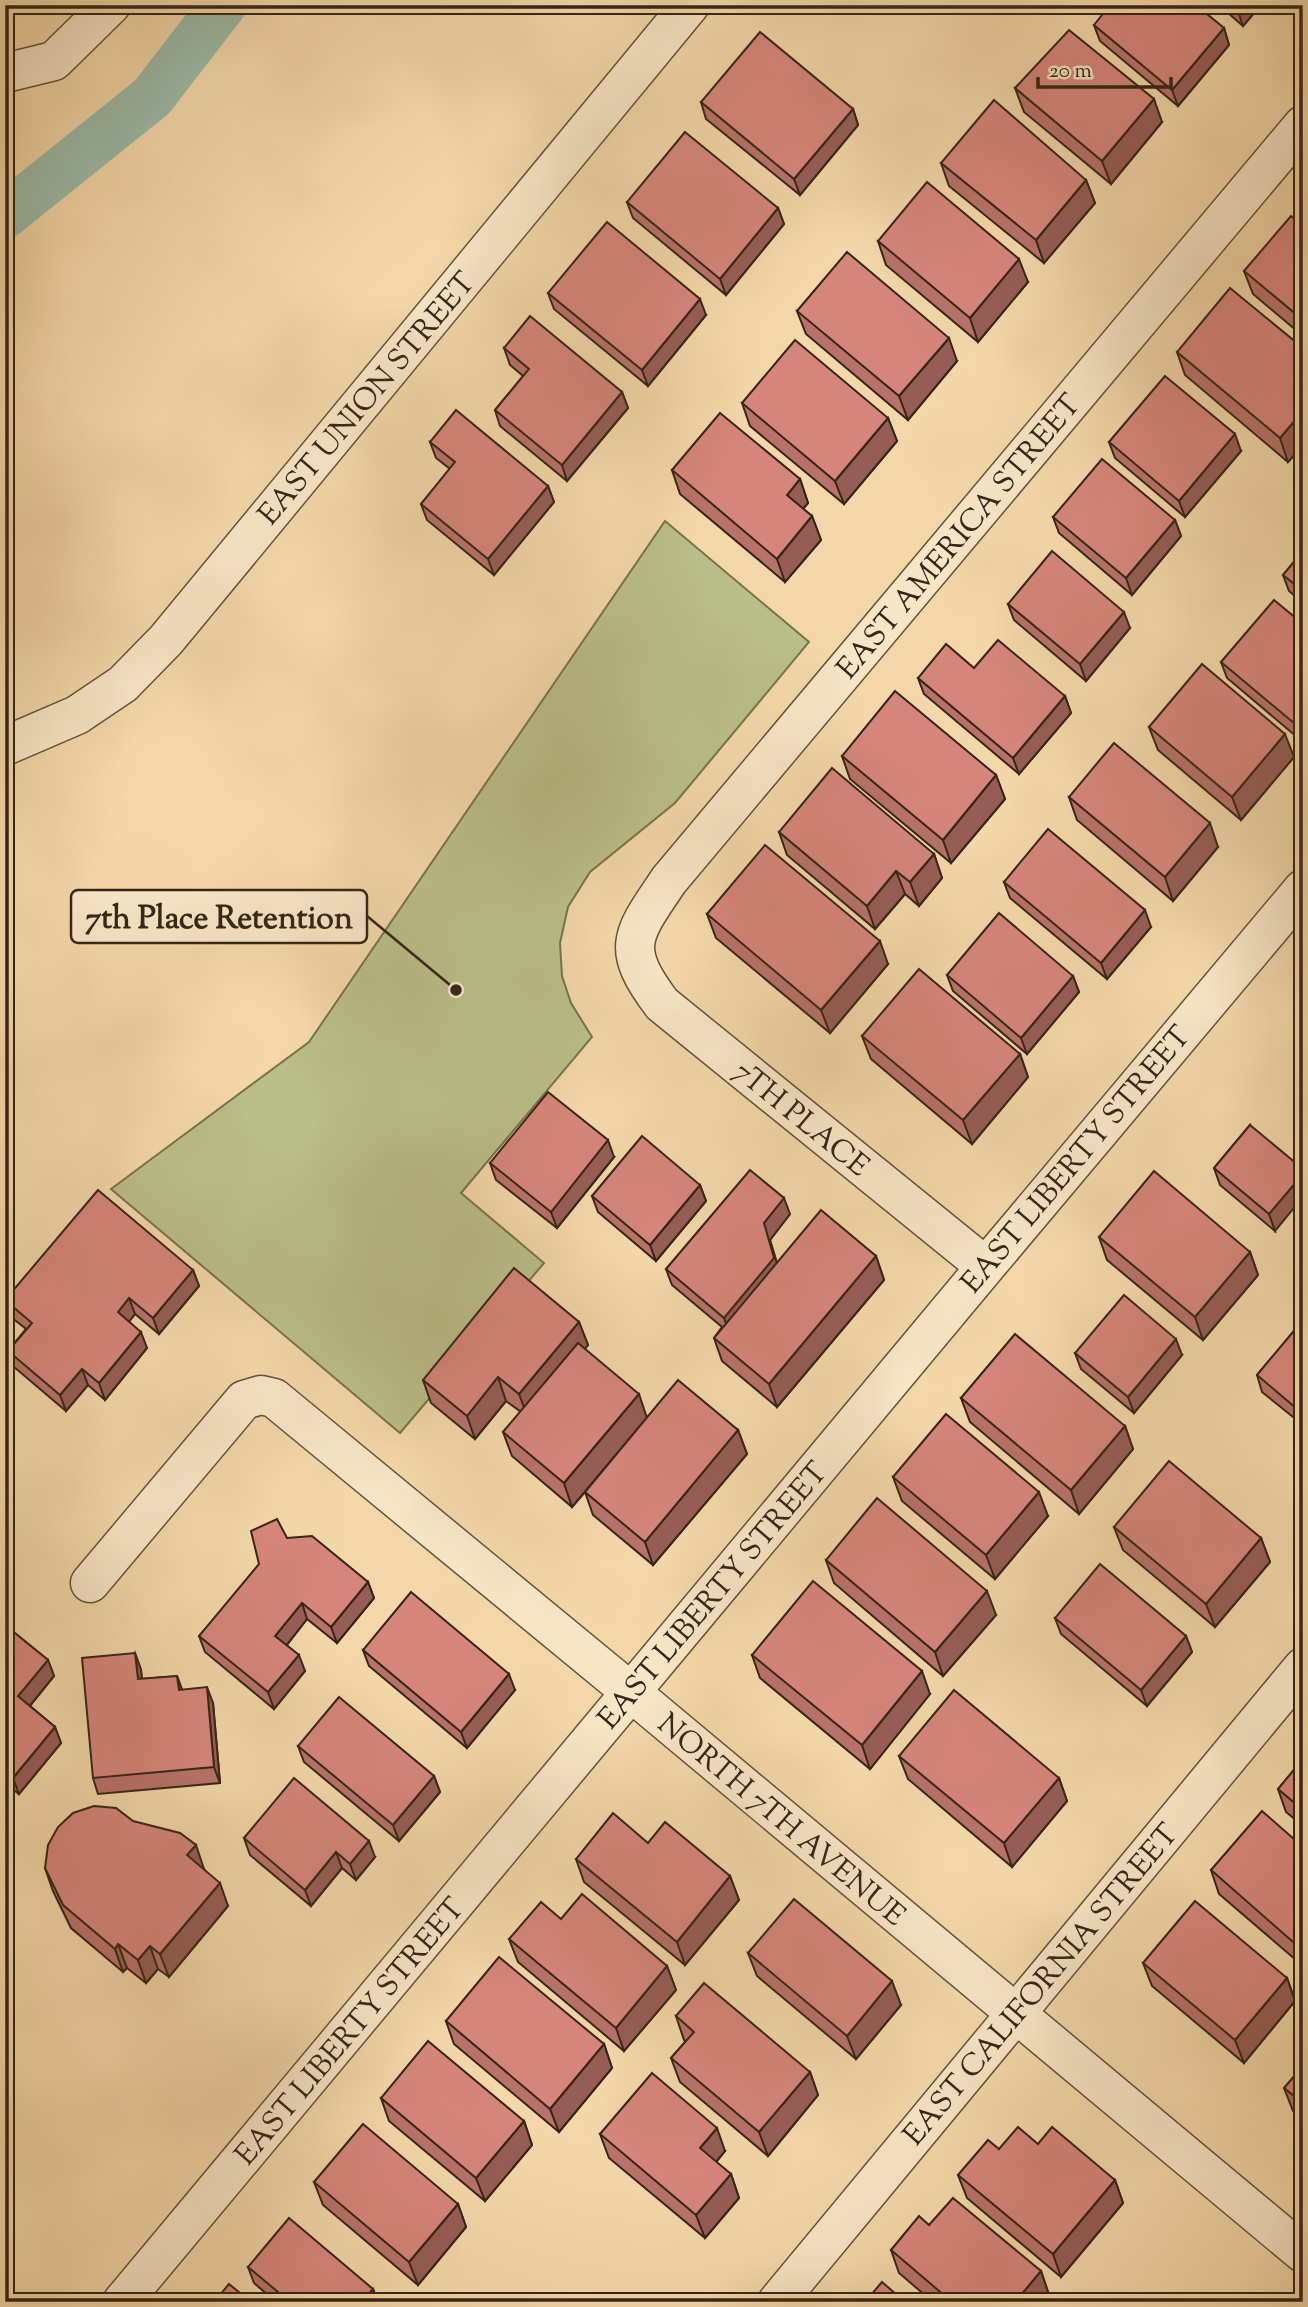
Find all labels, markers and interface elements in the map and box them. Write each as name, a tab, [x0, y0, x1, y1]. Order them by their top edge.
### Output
scale bar	[1038, 46, 1172, 90]
text: 20 m	[1049, 57, 1092, 87]
street label: EAST UNION STREET	[249, 264, 487, 536]
street label: EAST AMERICA STREET	[828, 386, 1092, 689]
callout: 7th Place Retention	[71, 890, 367, 943]
text: 7th Place Retention	[85, 897, 353, 943]
street label: EAST LIBERTY STREET	[952, 1017, 1202, 1304]
street label: 7TH PLACE	[723, 1052, 878, 1188]
street label: EAST LIBERTY STREET	[589, 1453, 839, 1740]
street label: NORTH 7TH AVENUE	[647, 1704, 914, 1938]
street label: EAST CALIFORNIA STREET	[894, 1815, 1190, 2156]
street label: EAST LIBERTY STREET	[226, 1889, 476, 2176]

